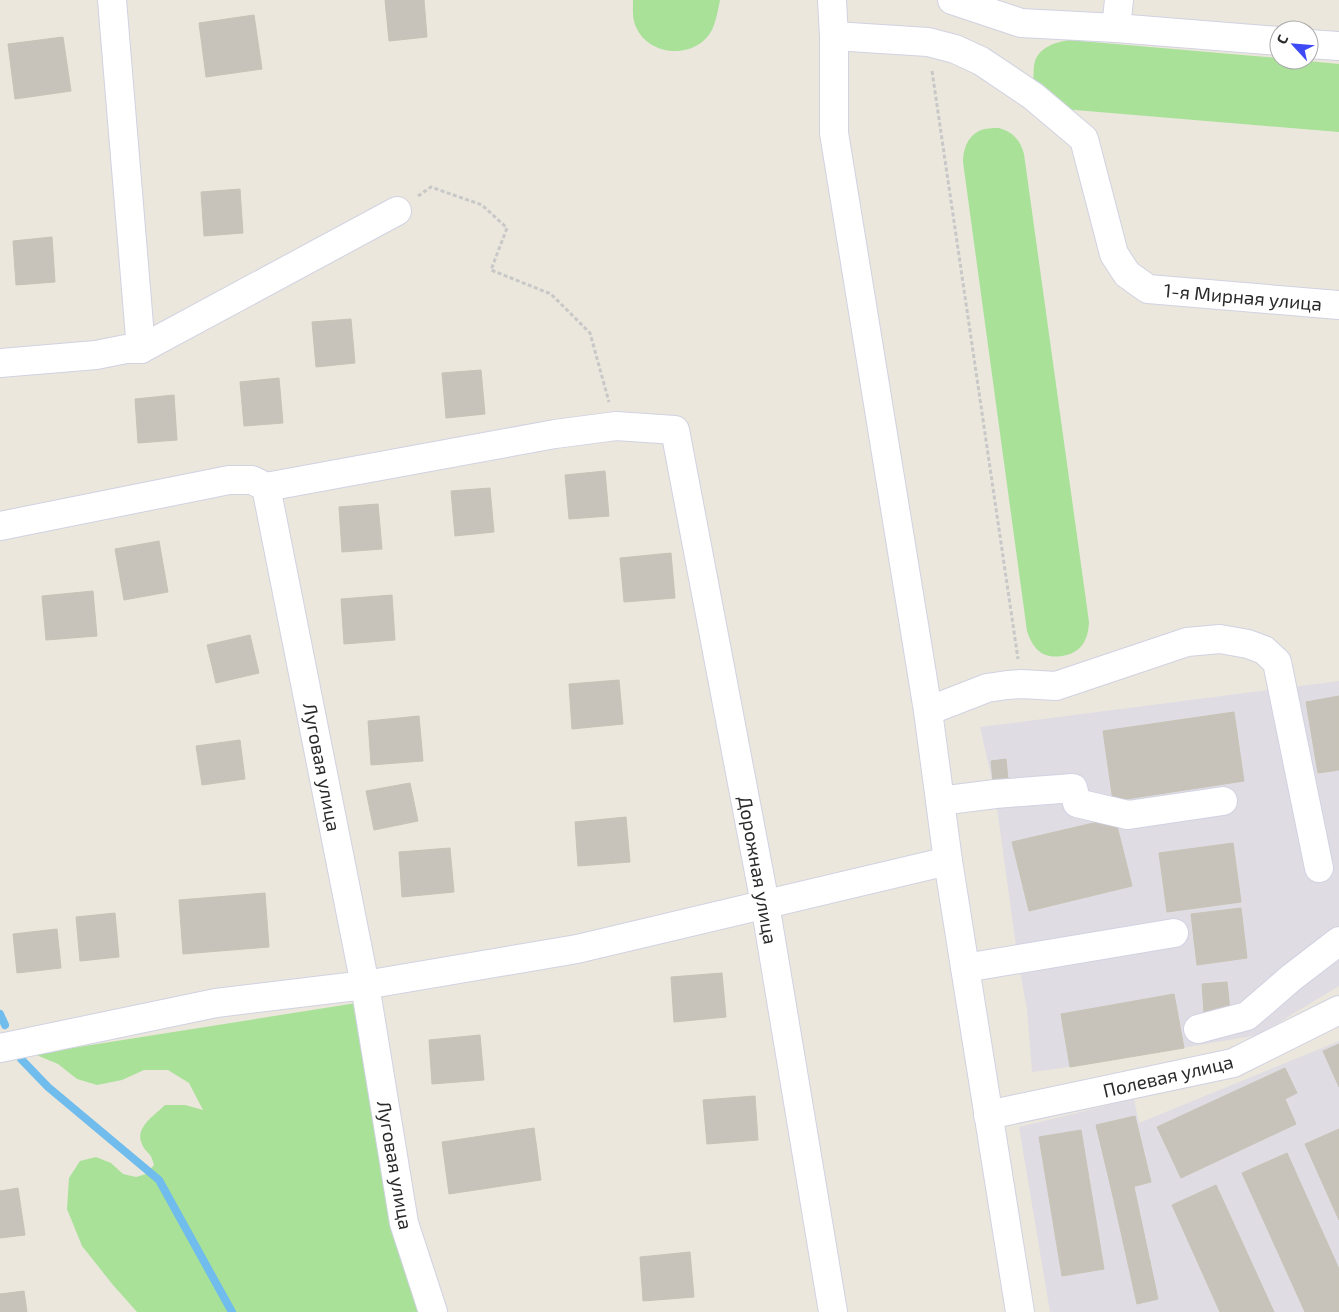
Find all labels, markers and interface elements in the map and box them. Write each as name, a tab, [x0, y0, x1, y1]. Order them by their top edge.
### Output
north arrow	[1269, 20, 1319, 70]
text: С	[1272, 32, 1291, 47]
street label: 1-я Мирная улица	[1163, 278, 1323, 316]
street label: Луговая улица	[298, 701, 346, 833]
street label: Дорожная улица	[733, 794, 783, 946]
street label: Полевая улица	[1101, 1049, 1235, 1103]
street label: Луговая улица	[372, 1099, 418, 1231]

